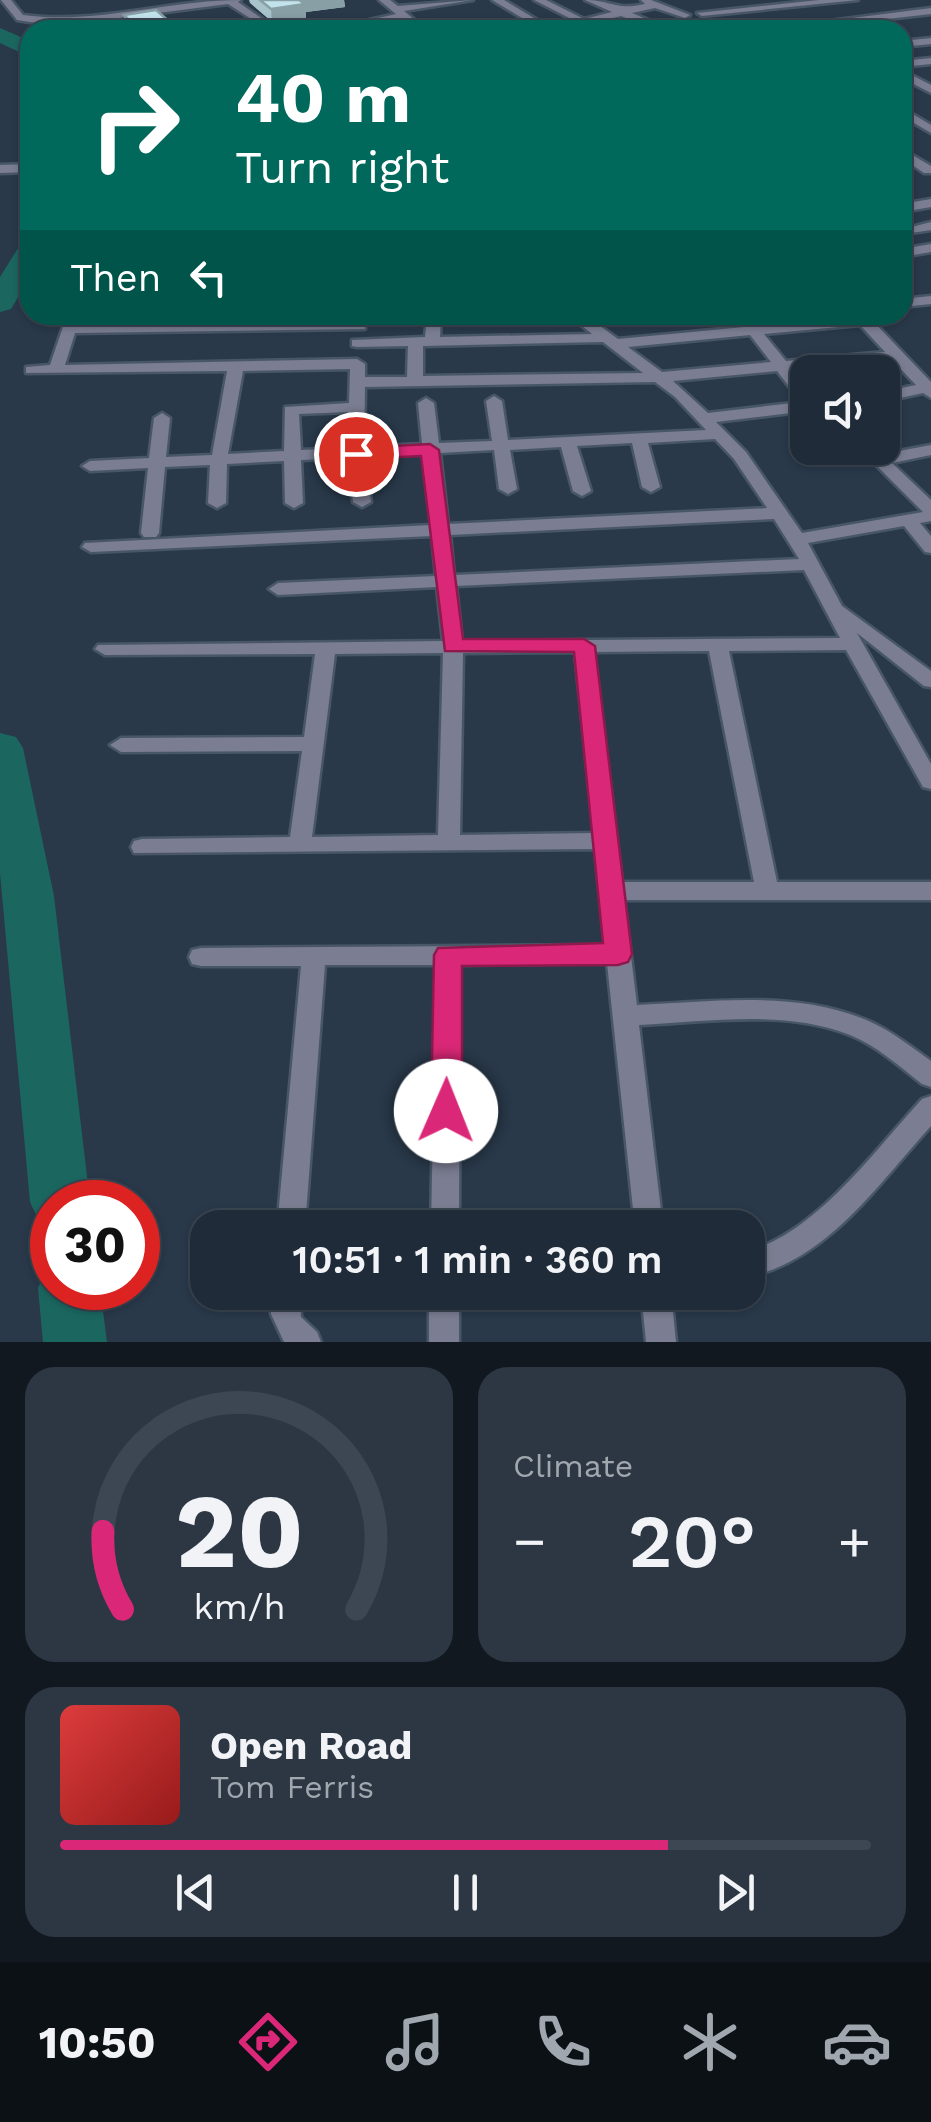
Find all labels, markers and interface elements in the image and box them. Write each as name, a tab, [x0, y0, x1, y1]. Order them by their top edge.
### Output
text: 40 m	[235, 57, 411, 139]
icon: right	[70, 60, 200, 190]
text: Turn right	[235, 141, 449, 194]
icon: left	[181, 250, 236, 305]
text: Then	[70, 256, 161, 300]
map controls	[790, 355, 900, 465]
button: sound	[790, 355, 900, 465]
pin	[314, 412, 399, 497]
icon: arrive	[329, 427, 384, 482]
position arrow	[394, 1059, 498, 1163]
speed limit sign: 30	[30, 1180, 160, 1310]
text: 10:51 · 1 min · 360 m	[293, 1238, 662, 1282]
text: Climate	[513, 1447, 633, 1485]
text: 20	[175, 1470, 303, 1592]
text: 20°	[628, 1497, 756, 1585]
text: −	[513, 1509, 546, 1573]
text: +	[838, 1509, 871, 1573]
text: km/h	[193, 1586, 285, 1628]
text: Open Road	[210, 1724, 412, 1768]
text: Tom Ferris	[210, 1768, 374, 1806]
icon: previous	[168, 1865, 223, 1920]
icon: pause	[438, 1865, 493, 1920]
icon: next	[708, 1865, 763, 1920]
icon: directions	[233, 2007, 303, 2077]
icon: music	[380, 2007, 450, 2077]
icon: phone	[528, 2007, 598, 2077]
icon: climate	[675, 2007, 745, 2077]
icon: car	[822, 2007, 892, 2077]
text: 10:50	[39, 2016, 156, 2069]

